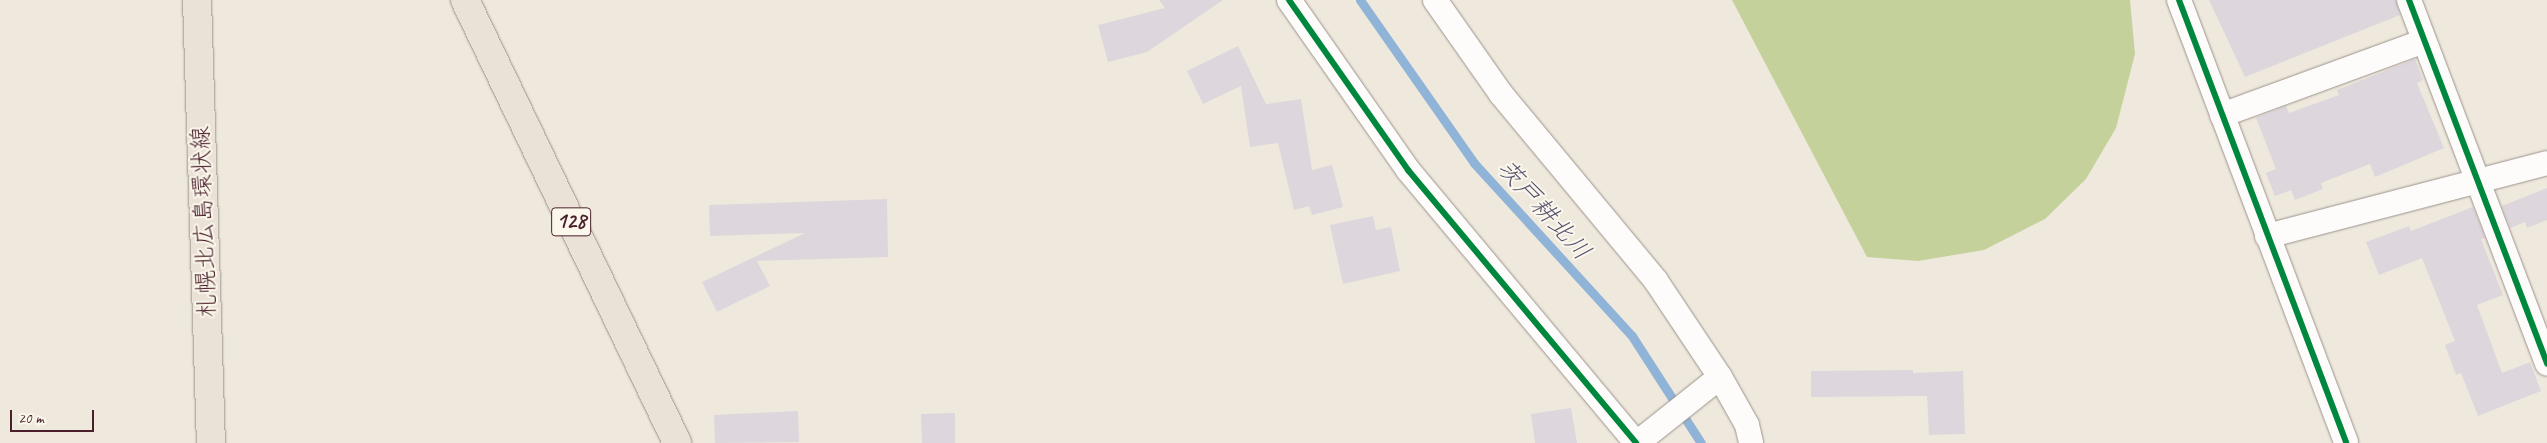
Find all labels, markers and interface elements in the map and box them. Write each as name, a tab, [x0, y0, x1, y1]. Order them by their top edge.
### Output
street label: 札幌北広島環状線	[186, 126, 222, 318]
water label: 茨戸耕北川	[1491, 154, 1597, 266]
road number: 128	[551, 202, 591, 242]
scale bar	[12, 400, 96, 432]
text: 20 m	[18, 409, 44, 428]

